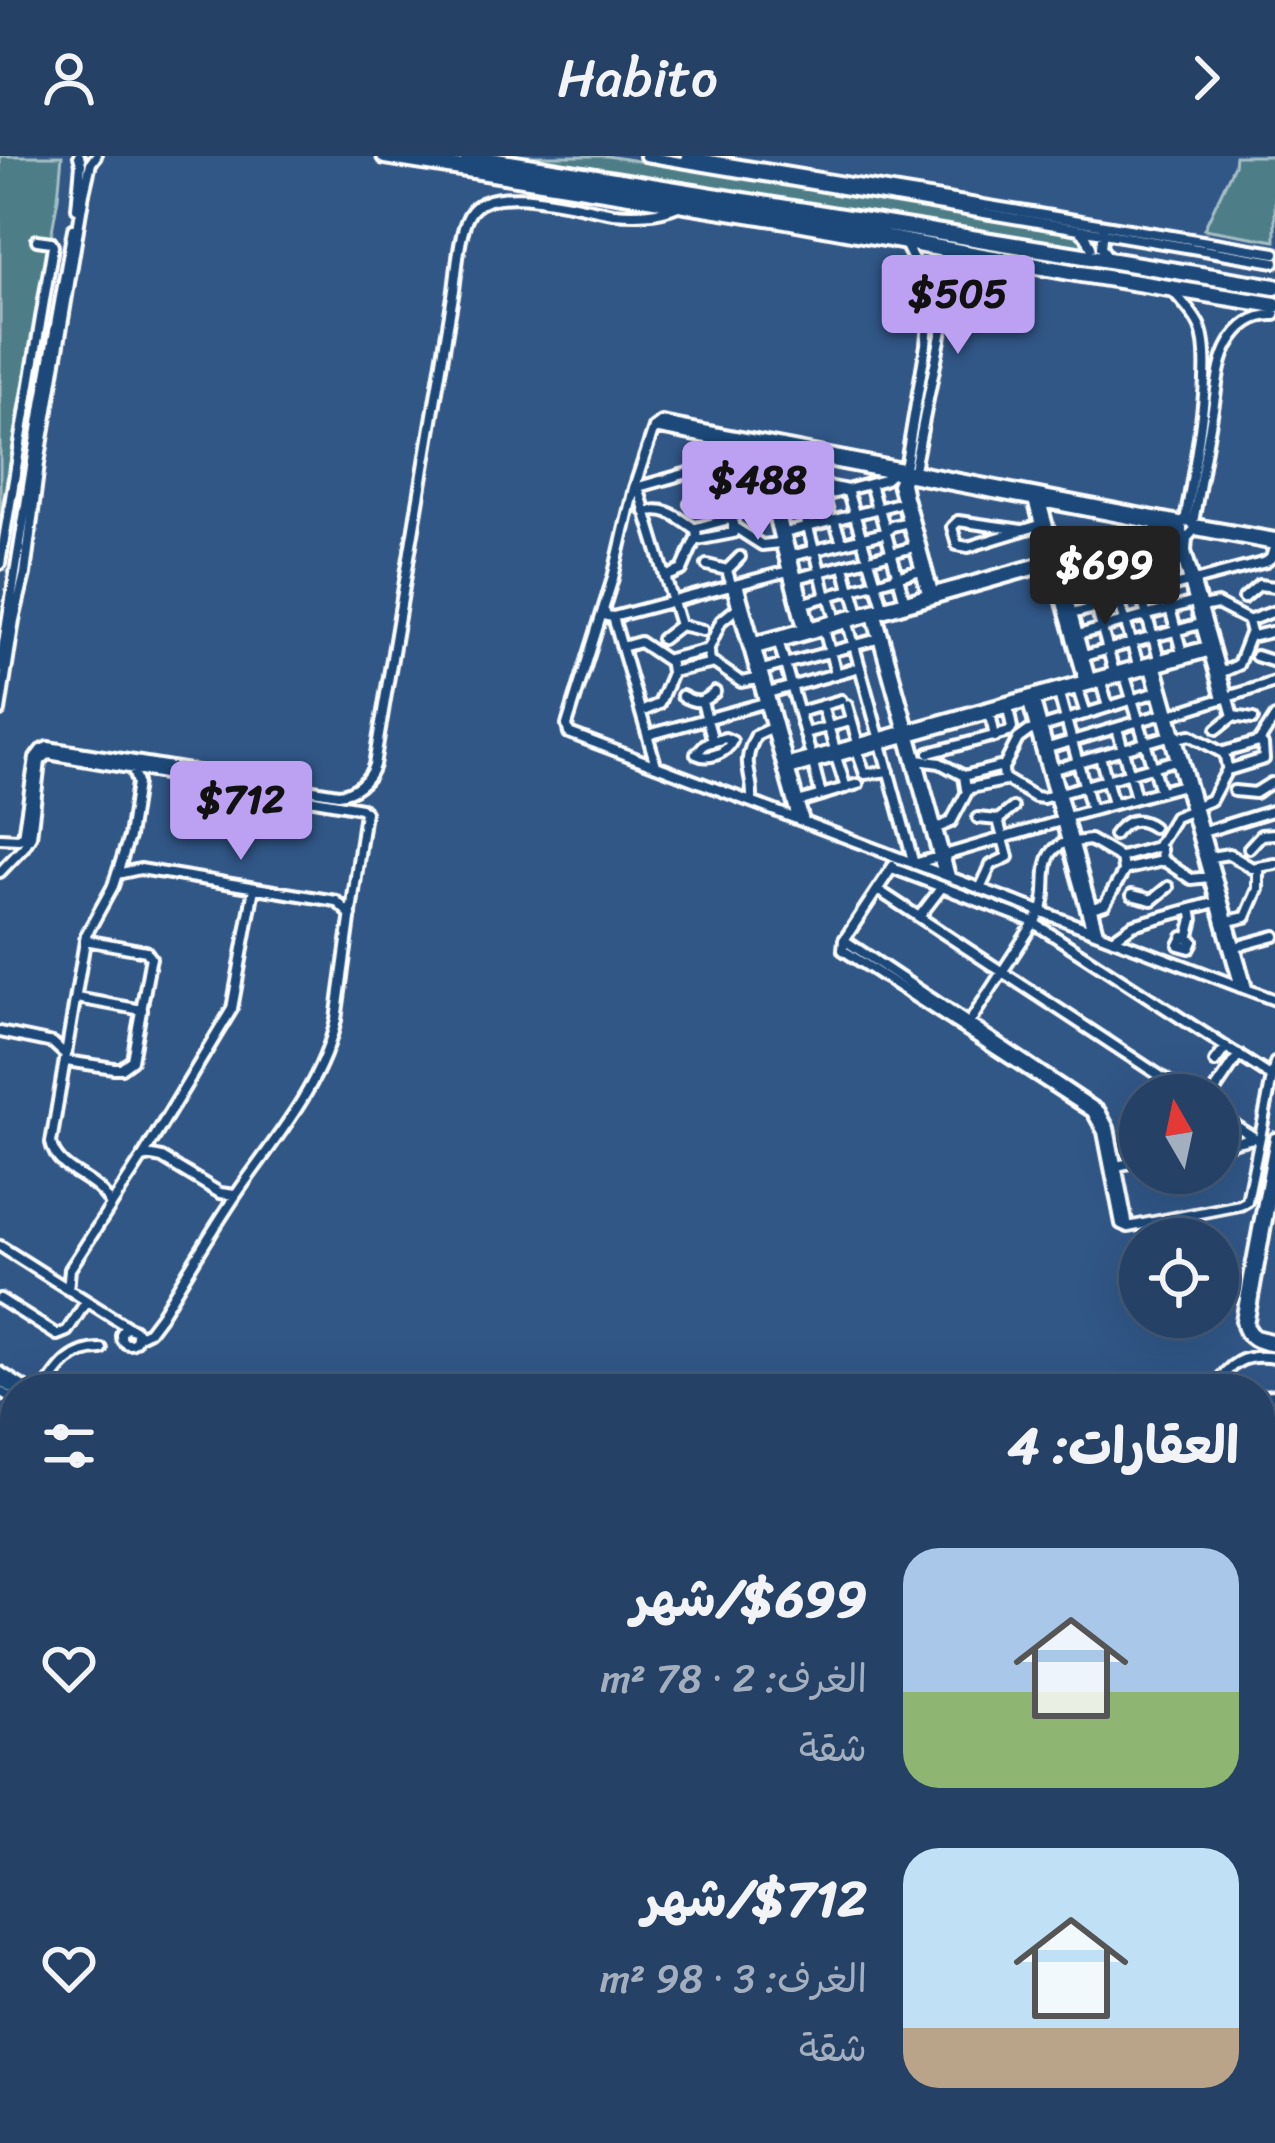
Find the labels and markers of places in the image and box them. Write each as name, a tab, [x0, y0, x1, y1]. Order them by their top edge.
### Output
pin: $505	[887, 255, 1029, 357]
pin: $488	[687, 441, 829, 543]
pin: $699	[1034, 526, 1176, 628]
pin: $712	[170, 761, 312, 863]

